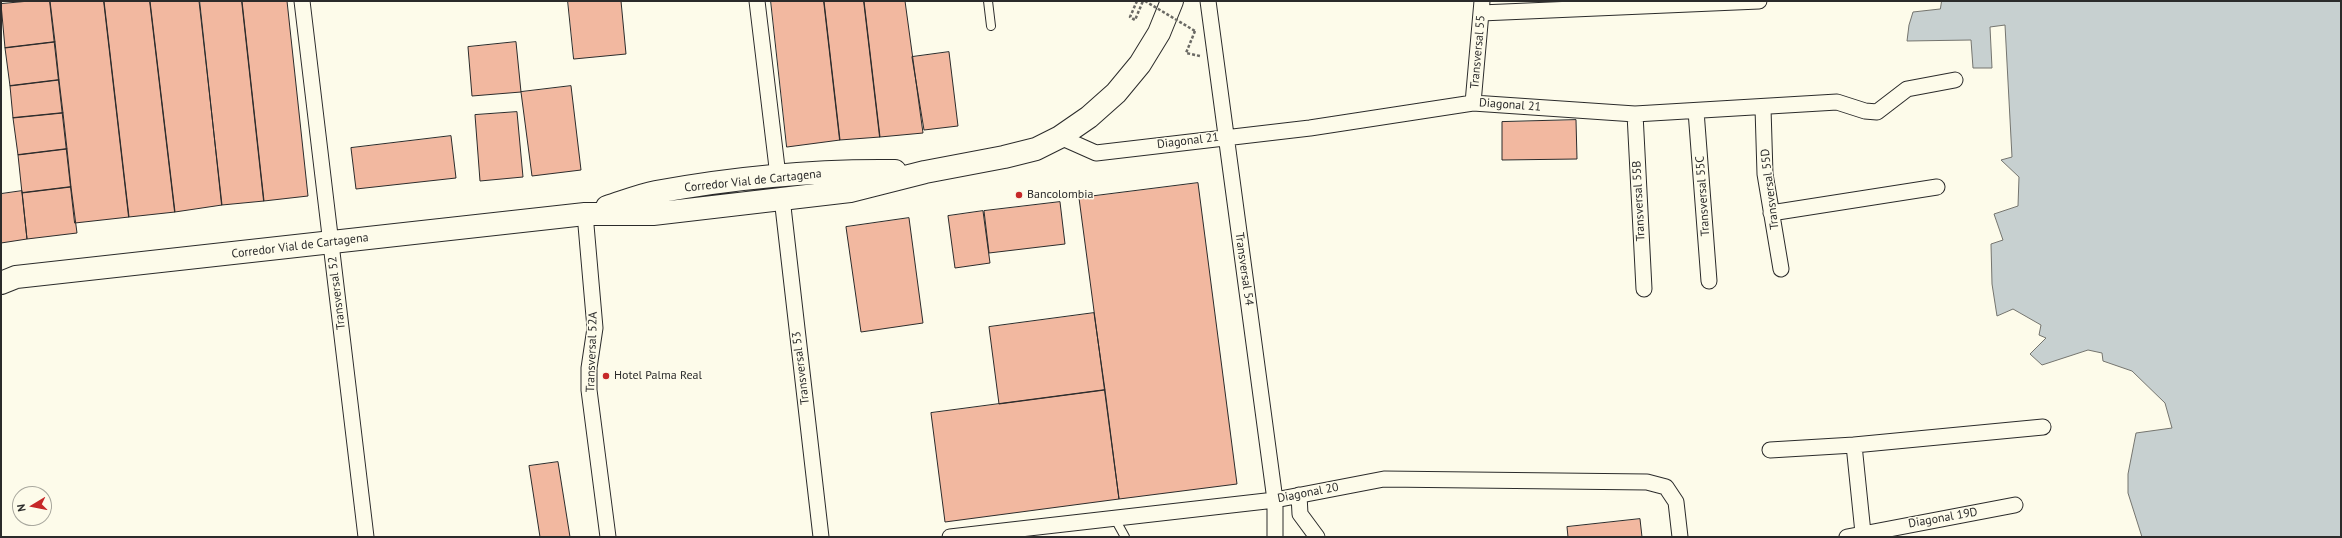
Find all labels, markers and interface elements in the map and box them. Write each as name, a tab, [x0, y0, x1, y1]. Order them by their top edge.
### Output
street label: Transversal 55	[1468, 15, 1488, 89]
street label: Diagonal 21	[1478, 96, 1542, 114]
street label: Diagonal 21	[1156, 130, 1220, 152]
street label: Transversal 55D	[1758, 148, 1782, 230]
street label: Transversal 55C	[1693, 155, 1713, 237]
street label: Transversal 55B	[1630, 160, 1648, 242]
street label: Corredor Vial de Cartagena	[684, 167, 822, 195]
place label: Bancolombia	[1027, 188, 1093, 202]
marker: Bancolombia	[1014, 190, 1024, 200]
street label: Corredor Vial de Cartagena	[231, 230, 369, 262]
street label: Transversal 54	[1232, 232, 1256, 306]
street label: Transversal 52	[325, 256, 349, 330]
street label: Transversal 52A	[583, 311, 601, 393]
street label: Transversal 53	[789, 331, 813, 405]
place label: Hotel Palma Real	[614, 369, 702, 383]
marker: Hotel Palma Real	[601, 371, 611, 381]
street label: Diagonal 20	[1276, 480, 1340, 506]
north arrow	[12, 486, 52, 526]
text: N	[14, 503, 29, 513]
street label: Diagonal 19D	[1907, 505, 1979, 531]

